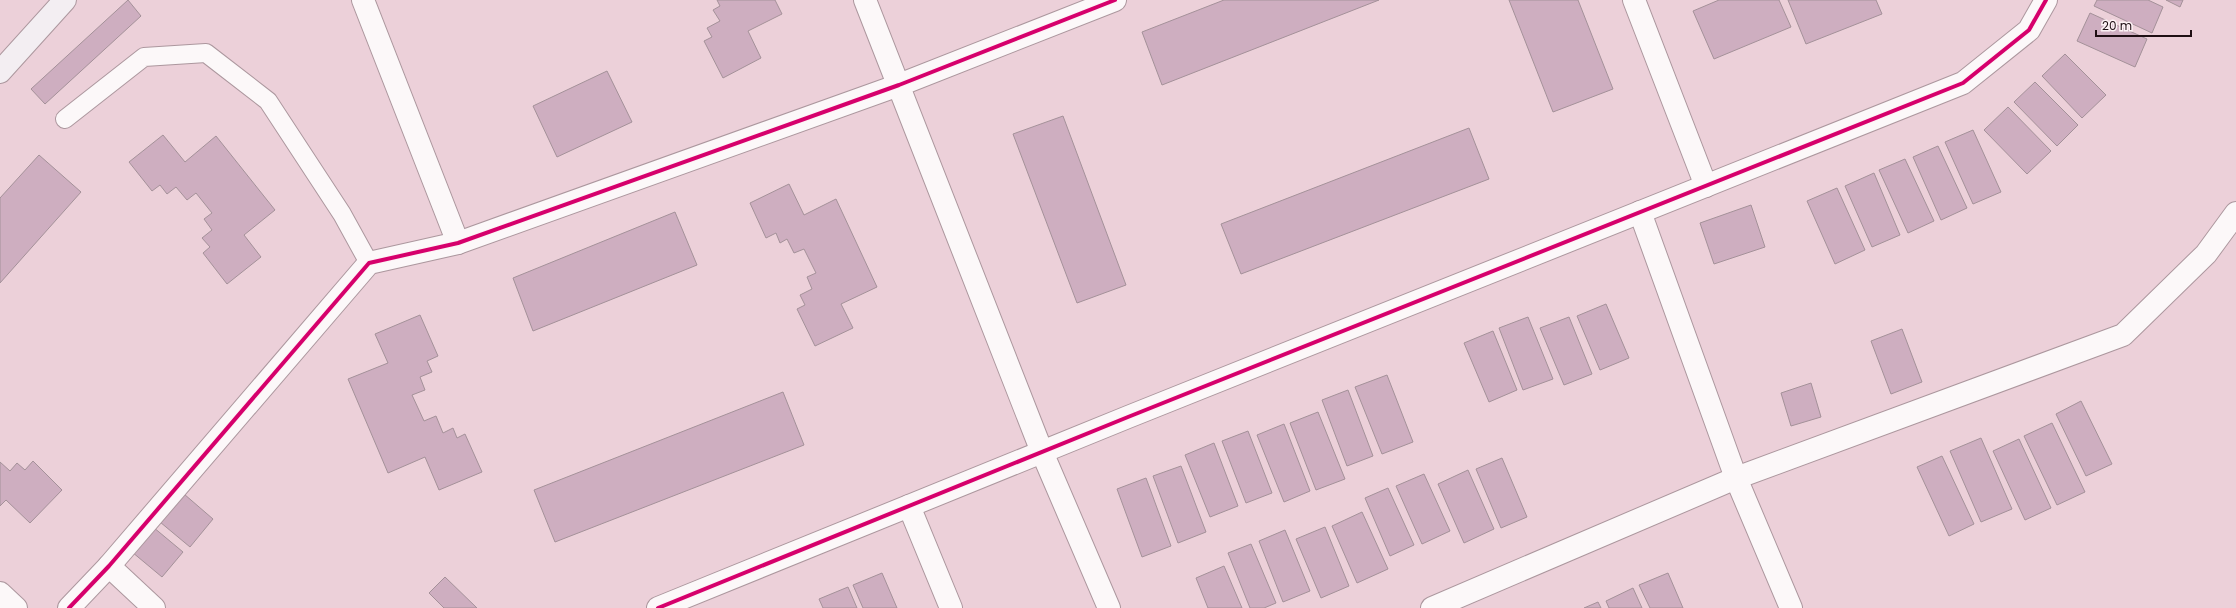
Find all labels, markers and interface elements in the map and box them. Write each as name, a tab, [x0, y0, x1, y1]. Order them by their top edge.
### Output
scale bar	[2096, 12, 2191, 38]
text: 20 m	[2102, 17, 2132, 34]

